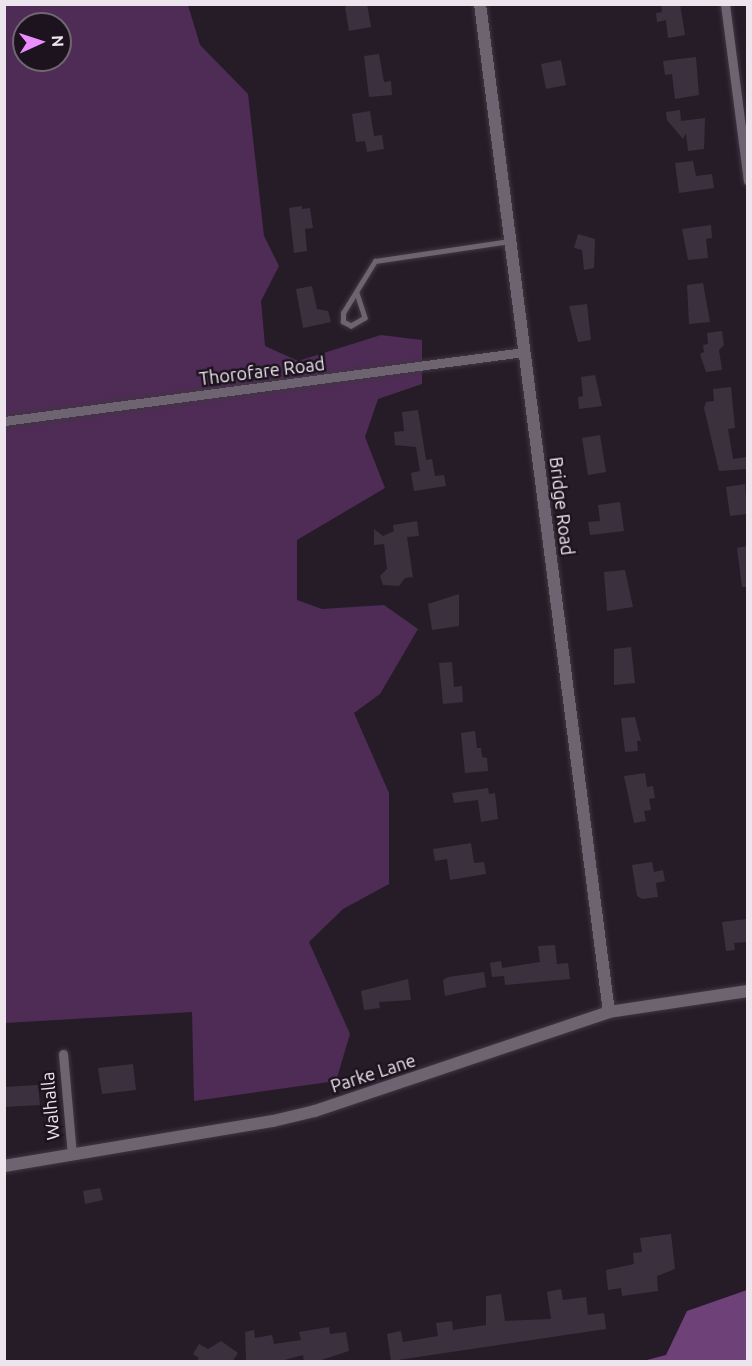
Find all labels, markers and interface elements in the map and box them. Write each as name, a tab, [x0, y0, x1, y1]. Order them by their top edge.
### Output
north arrow	[12, 12, 72, 72]
text: N	[49, 35, 67, 48]
street label: Thorofare Road	[198, 353, 326, 389]
street label: Bridge Road	[545, 456, 579, 556]
street label: Parke Lane	[328, 1049, 418, 1097]
street label: Walhalla	[36, 1071, 64, 1141]

